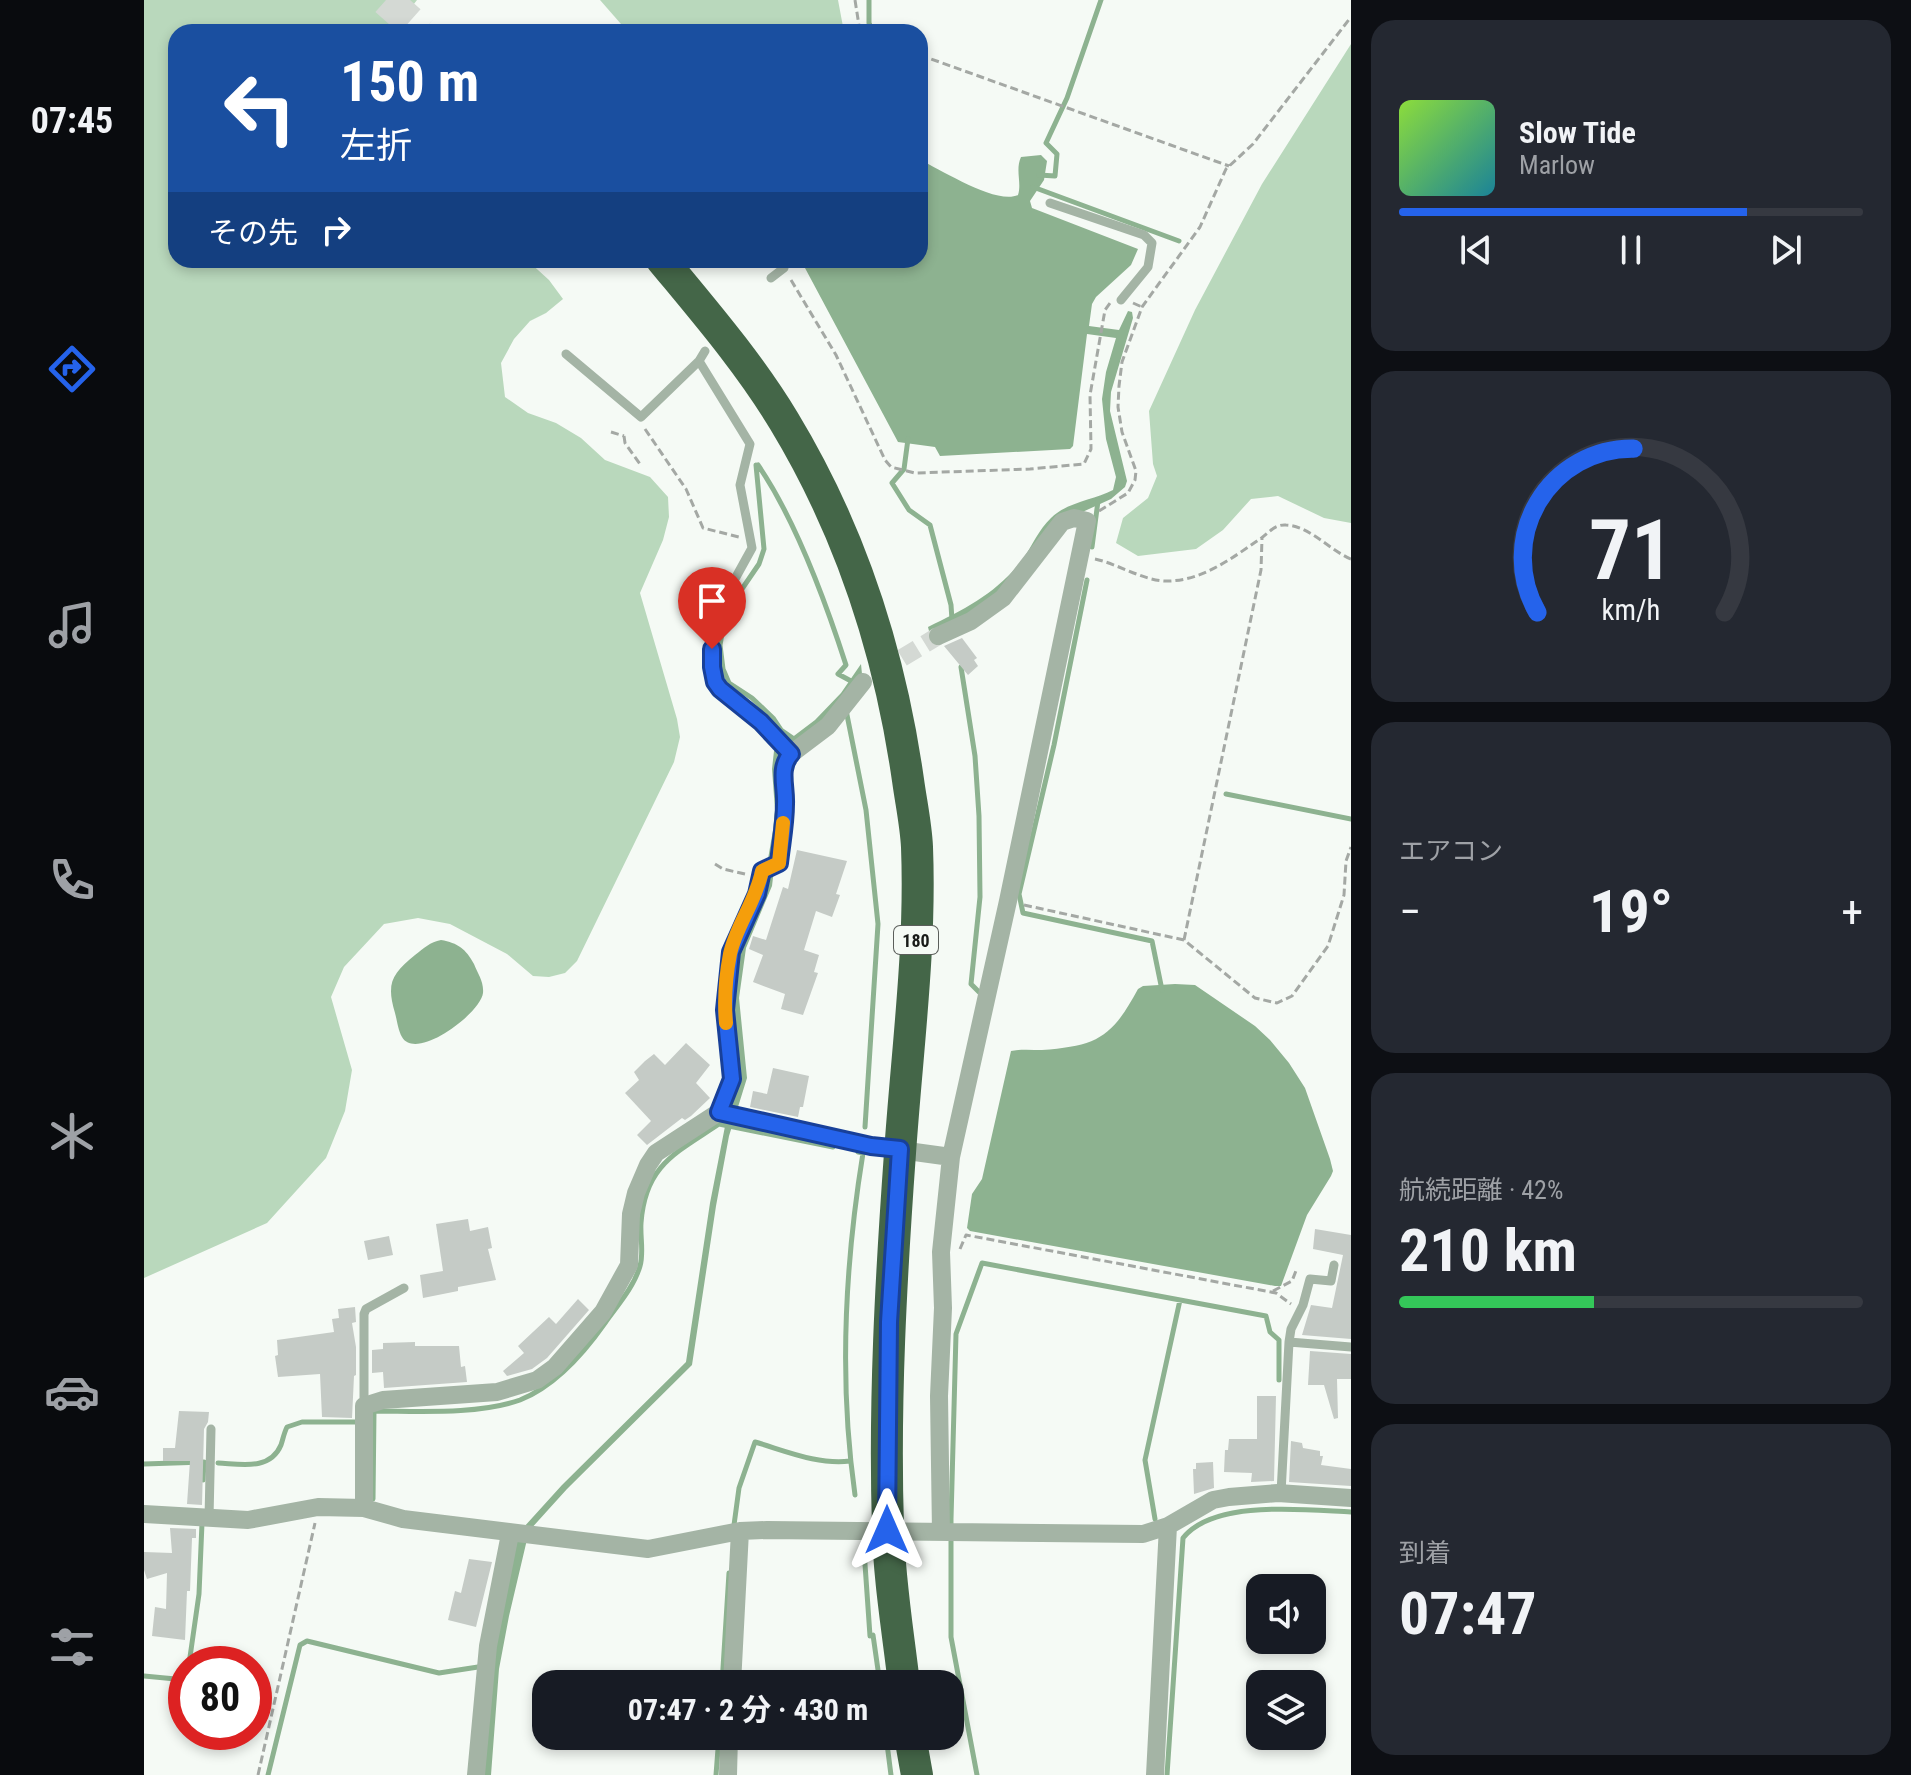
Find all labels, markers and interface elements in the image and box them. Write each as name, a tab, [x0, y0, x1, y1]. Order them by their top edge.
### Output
text: 150 m	[340, 49, 479, 115]
icon: left	[208, 56, 312, 160]
text: 07:45	[31, 100, 113, 142]
text: Slow Tide	[1519, 115, 1636, 150]
text: 左折	[340, 125, 412, 167]
text: Marlow	[1519, 150, 1595, 180]
icon: right	[314, 208, 358, 252]
text: その先	[208, 215, 298, 250]
icon: previous	[1454, 228, 1498, 272]
icon: pause	[1609, 228, 1653, 272]
icon: next	[1764, 228, 1808, 272]
icon: directions	[44, 341, 100, 397]
text: 71	[1589, 501, 1673, 598]
pin	[678, 567, 746, 649]
icon: arrive	[690, 579, 734, 623]
text: km/h	[1602, 593, 1660, 627]
icon: music	[44, 597, 100, 653]
text: エアコン	[1399, 836, 1503, 866]
icon: phone	[44, 852, 100, 908]
text: 19°	[1589, 876, 1673, 947]
text: −	[1399, 886, 1421, 938]
text: +	[1841, 886, 1863, 938]
road number: 180	[894, 926, 938, 954]
icon: climate	[44, 1108, 100, 1164]
text: 航続距離 · 42%	[1399, 1175, 1563, 1205]
text: 210 km	[1399, 1215, 1577, 1286]
icon: car	[44, 1364, 100, 1420]
position arrow	[845, 1488, 929, 1572]
text: 到着	[1399, 1538, 1451, 1568]
map controls	[1246, 1574, 1326, 1750]
button: sound	[1246, 1574, 1326, 1654]
text: 07:47	[1399, 1578, 1537, 1649]
icon: filters	[44, 1619, 100, 1675]
speed limit sign: 80	[168, 1646, 272, 1750]
button: layers	[1246, 1670, 1326, 1750]
text: 07:47 · 2 分 · 430 m	[628, 1692, 868, 1727]

